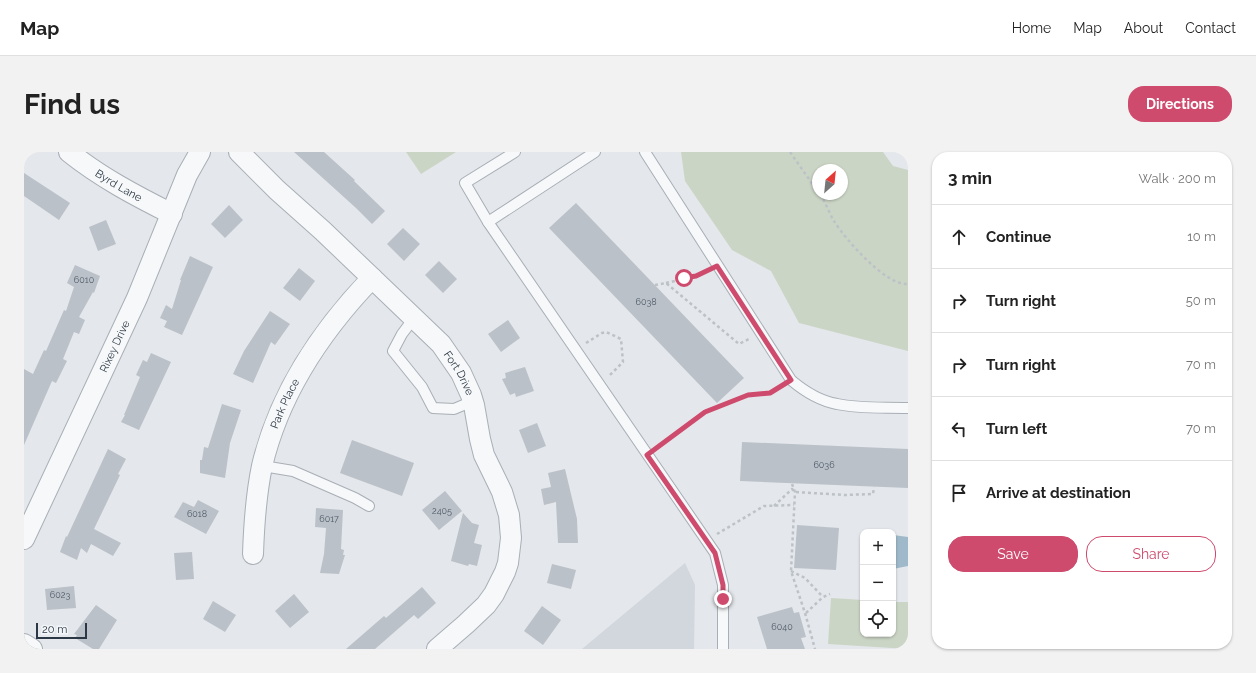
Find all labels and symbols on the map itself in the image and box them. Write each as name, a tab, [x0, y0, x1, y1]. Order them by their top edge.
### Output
north arrow	[812, 164, 848, 200]
street label: Byrd Lane	[93, 167, 145, 205]
route start	[675, 269, 693, 287]
house number: 6010	[74, 275, 95, 285]
house number: 6038	[635, 297, 657, 307]
street label: Rixey Drive	[97, 318, 133, 374]
street label: Fort Drive	[441, 348, 476, 398]
street label: Park Place	[268, 376, 302, 431]
house number: 6036	[813, 460, 835, 470]
house number: 2405	[432, 506, 452, 516]
house number: 6018	[187, 509, 207, 519]
house number: 6017	[319, 514, 339, 524]
house number: 6023	[50, 590, 70, 600]
route end	[714, 590, 732, 608]
scale bar	[36, 621, 87, 640]
house number: 6040	[771, 622, 793, 632]

